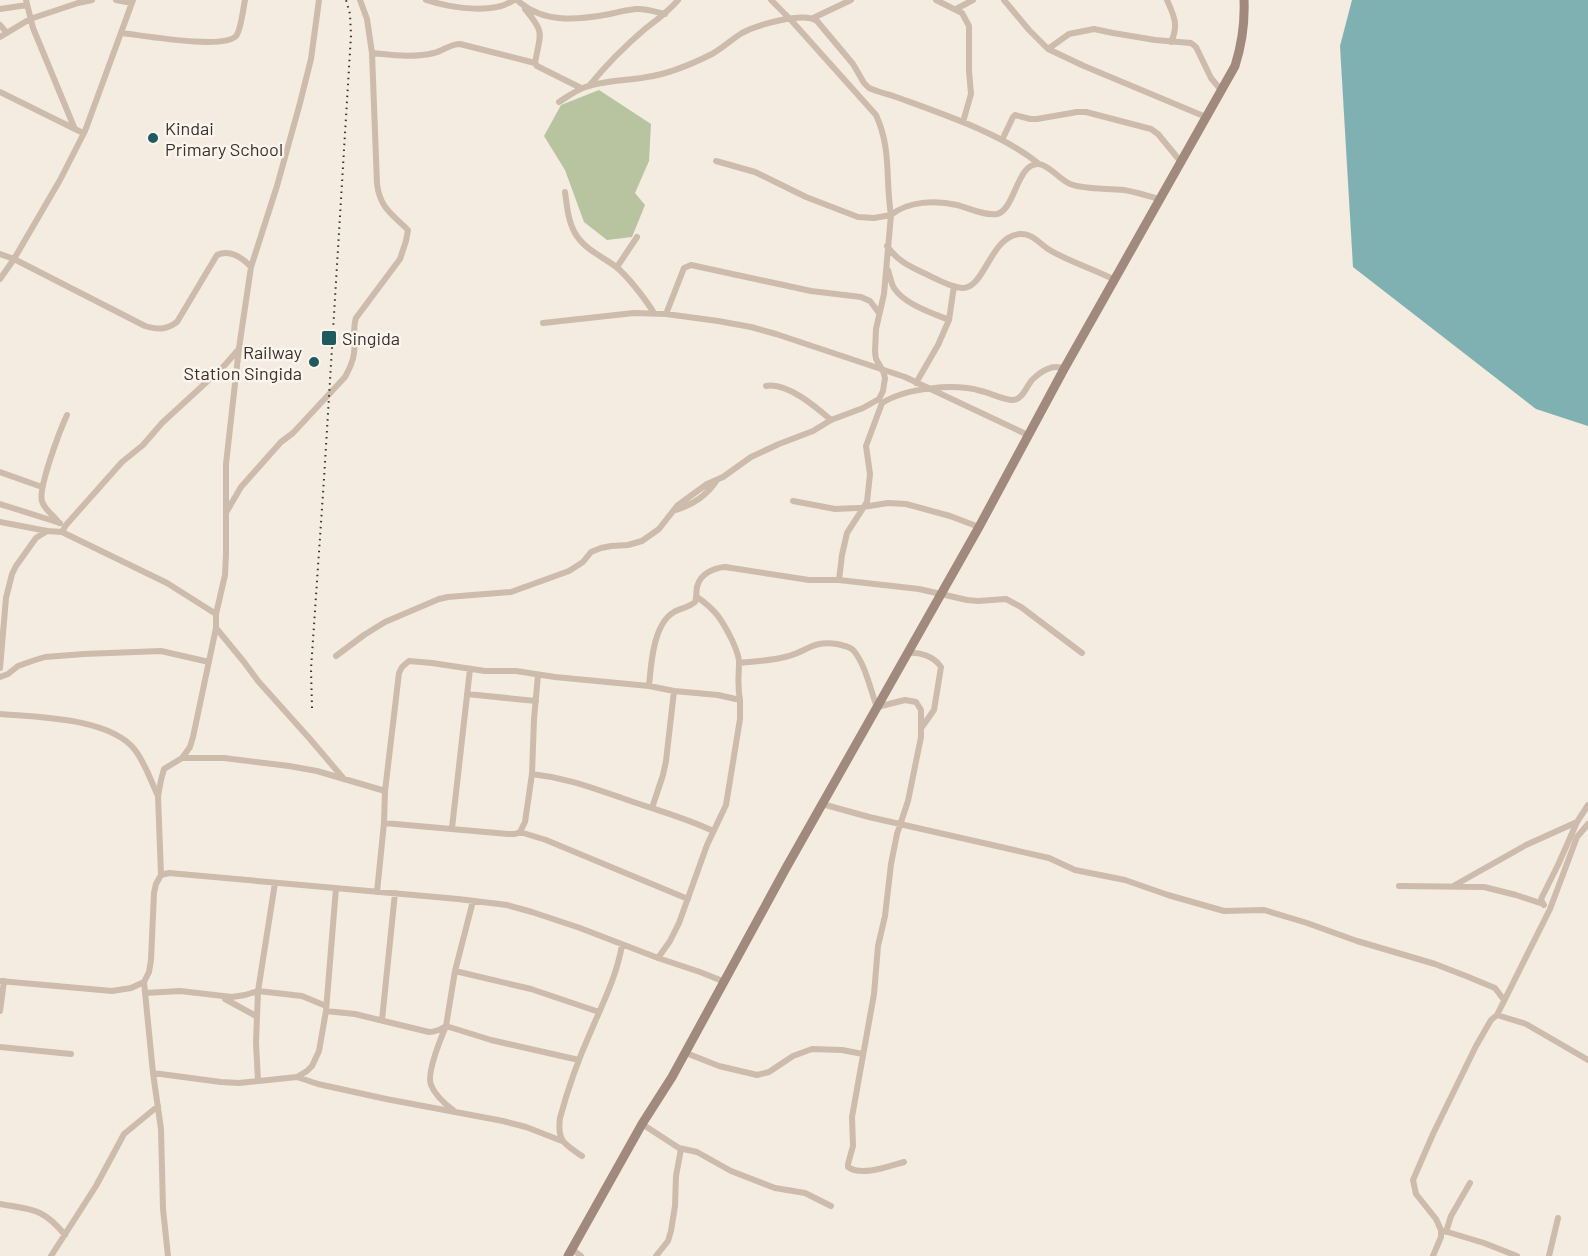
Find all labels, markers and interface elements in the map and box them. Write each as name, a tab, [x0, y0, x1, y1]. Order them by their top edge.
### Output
place label: Kindai Primary School	[165, 117, 283, 160]
marker: Kindai Primary School	[146, 131, 160, 145]
place label: Singida	[342, 327, 400, 349]
marker: Singida	[320, 329, 338, 347]
place label: Railway Station Singida	[184, 341, 302, 384]
marker: Railway Station Singida	[307, 355, 321, 369]

